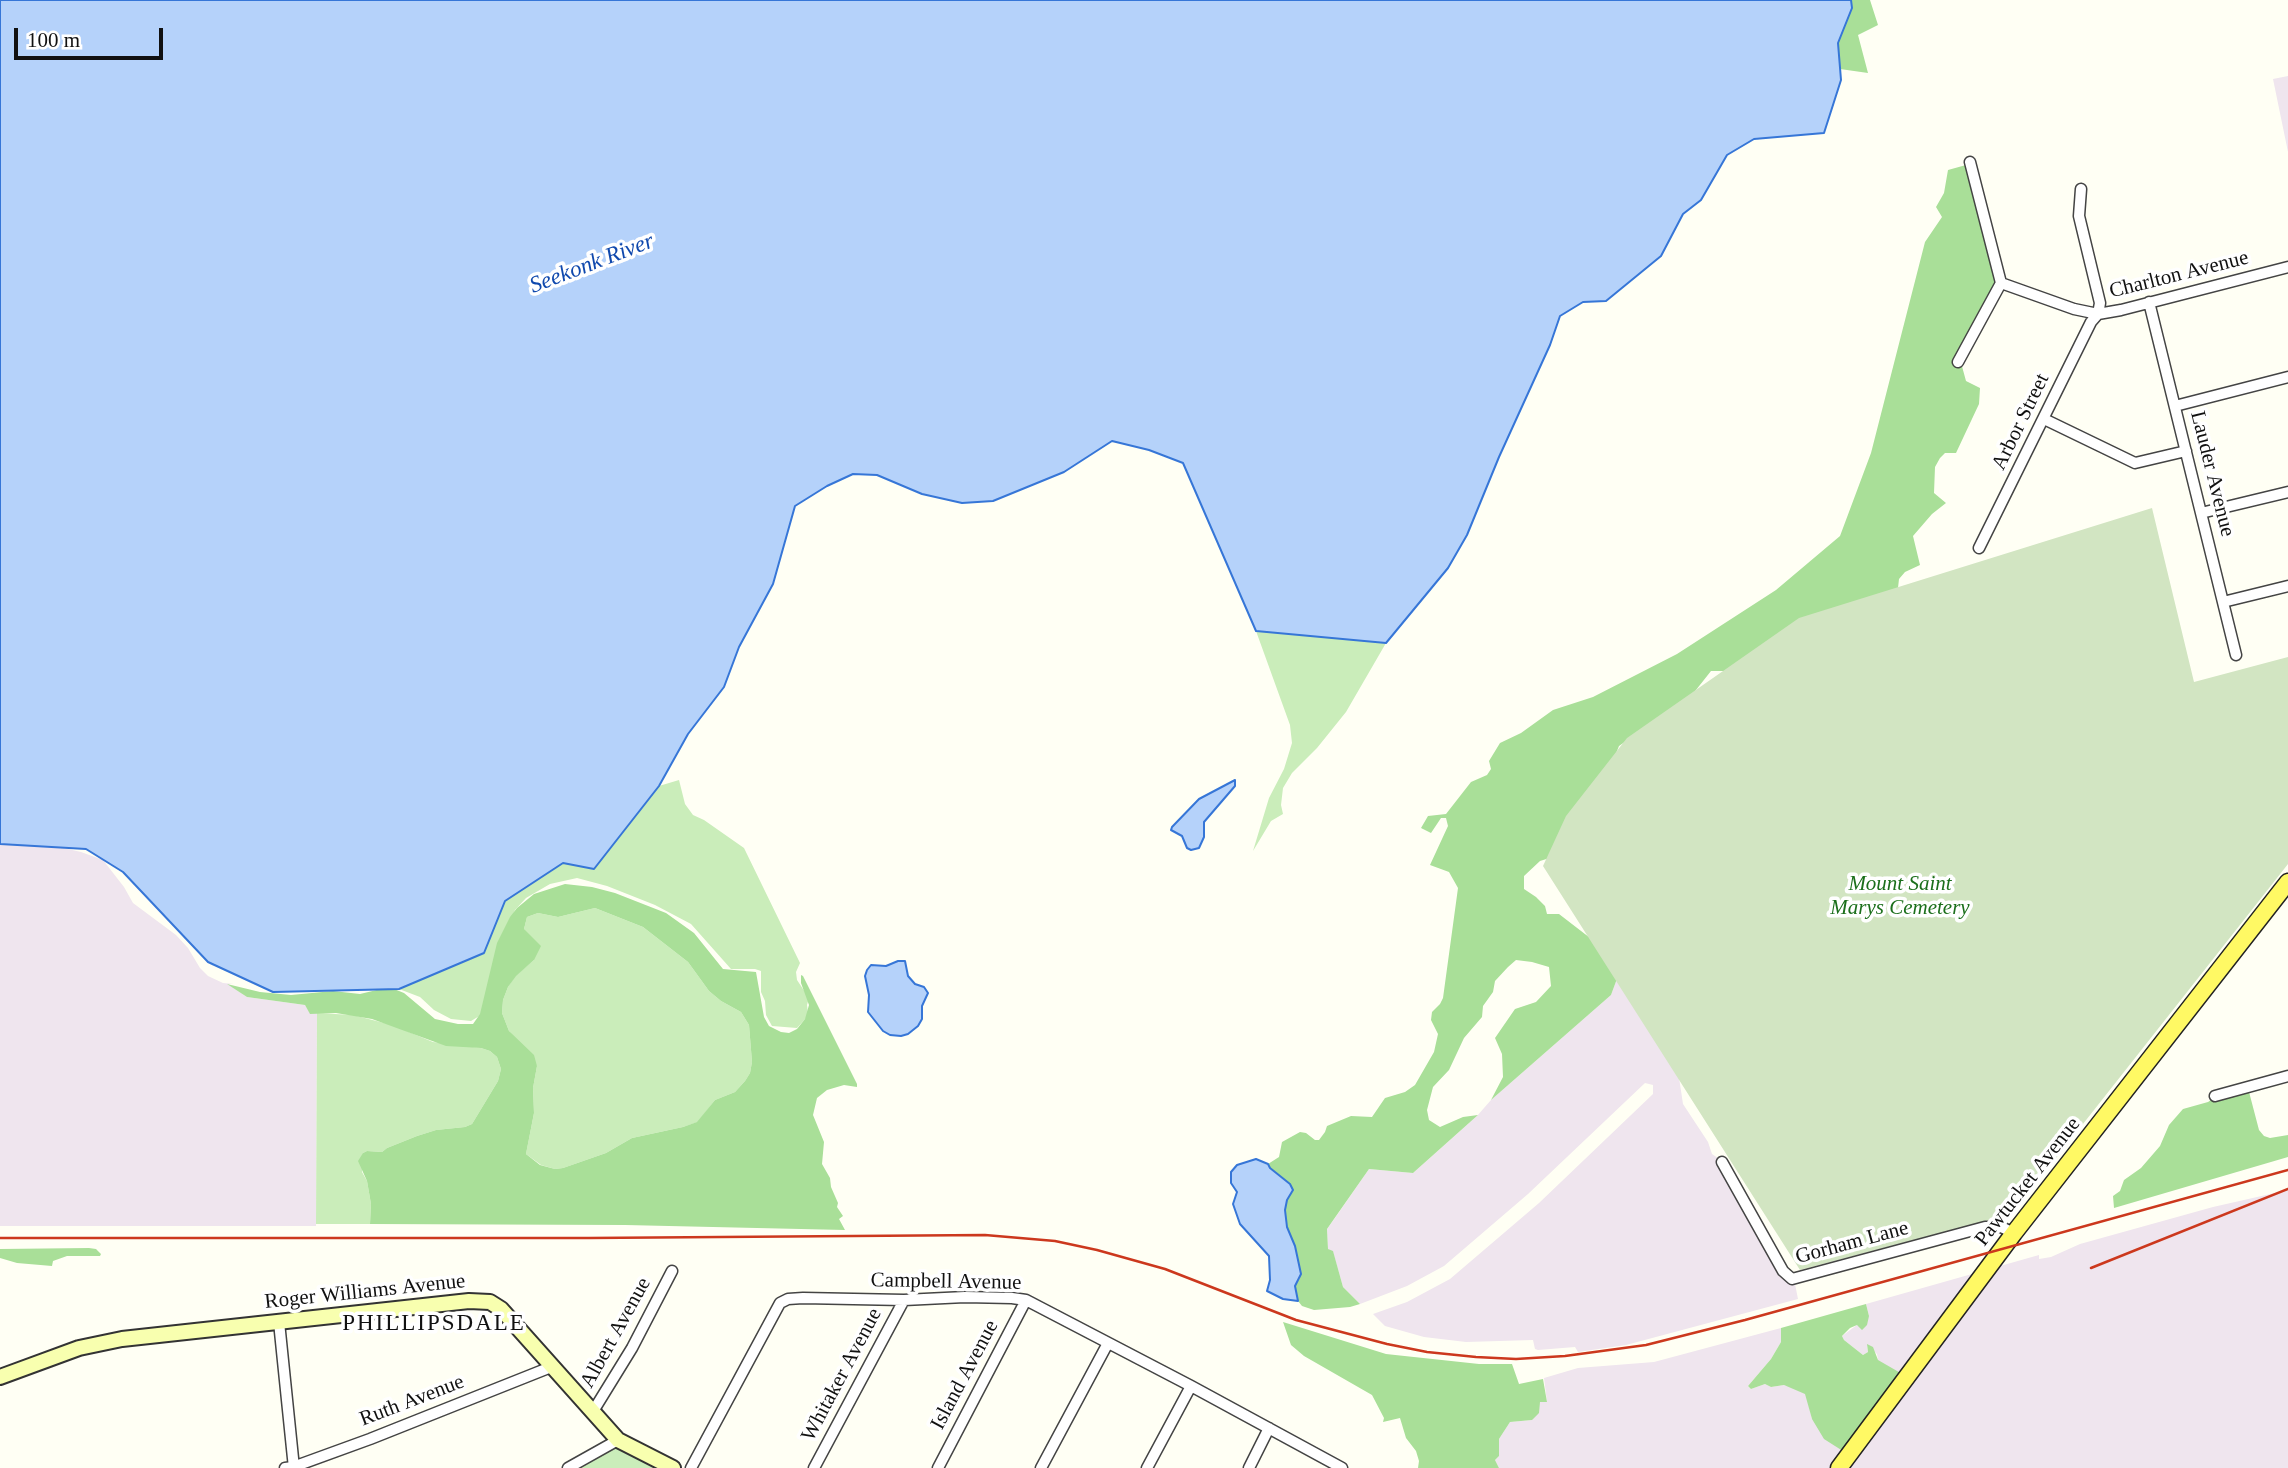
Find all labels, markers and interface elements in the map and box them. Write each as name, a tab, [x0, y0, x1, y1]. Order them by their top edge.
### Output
scale bar	[18, 14, 166, 58]
text: 100 m	[27, 28, 80, 52]
water label: Seekonk River	[526, 228, 658, 300]
street label: Charlton Avenue	[2107, 246, 2251, 304]
street label: Arbor Street	[1987, 370, 2055, 474]
street label: Lauder Avenue	[2184, 409, 2240, 539]
park label: Mount Saint Marys Cemetery	[1830, 871, 1970, 921]
street label: Pawtucket Avenue	[1970, 1113, 2086, 1251]
street label: Gorham Lane	[1793, 1216, 1911, 1270]
street label: Campbell Avenue	[870, 1268, 1022, 1296]
street label: Roger Williams Avenue	[263, 1269, 467, 1315]
street label: Albert Avenue	[575, 1273, 657, 1393]
street label: Whitaker Avenue	[796, 1304, 888, 1446]
district label: PHILLIPSDALE	[344, 1310, 524, 1338]
street label: Island Avenue	[926, 1316, 1004, 1434]
street label: Ruth Avenue	[356, 1370, 468, 1432]

